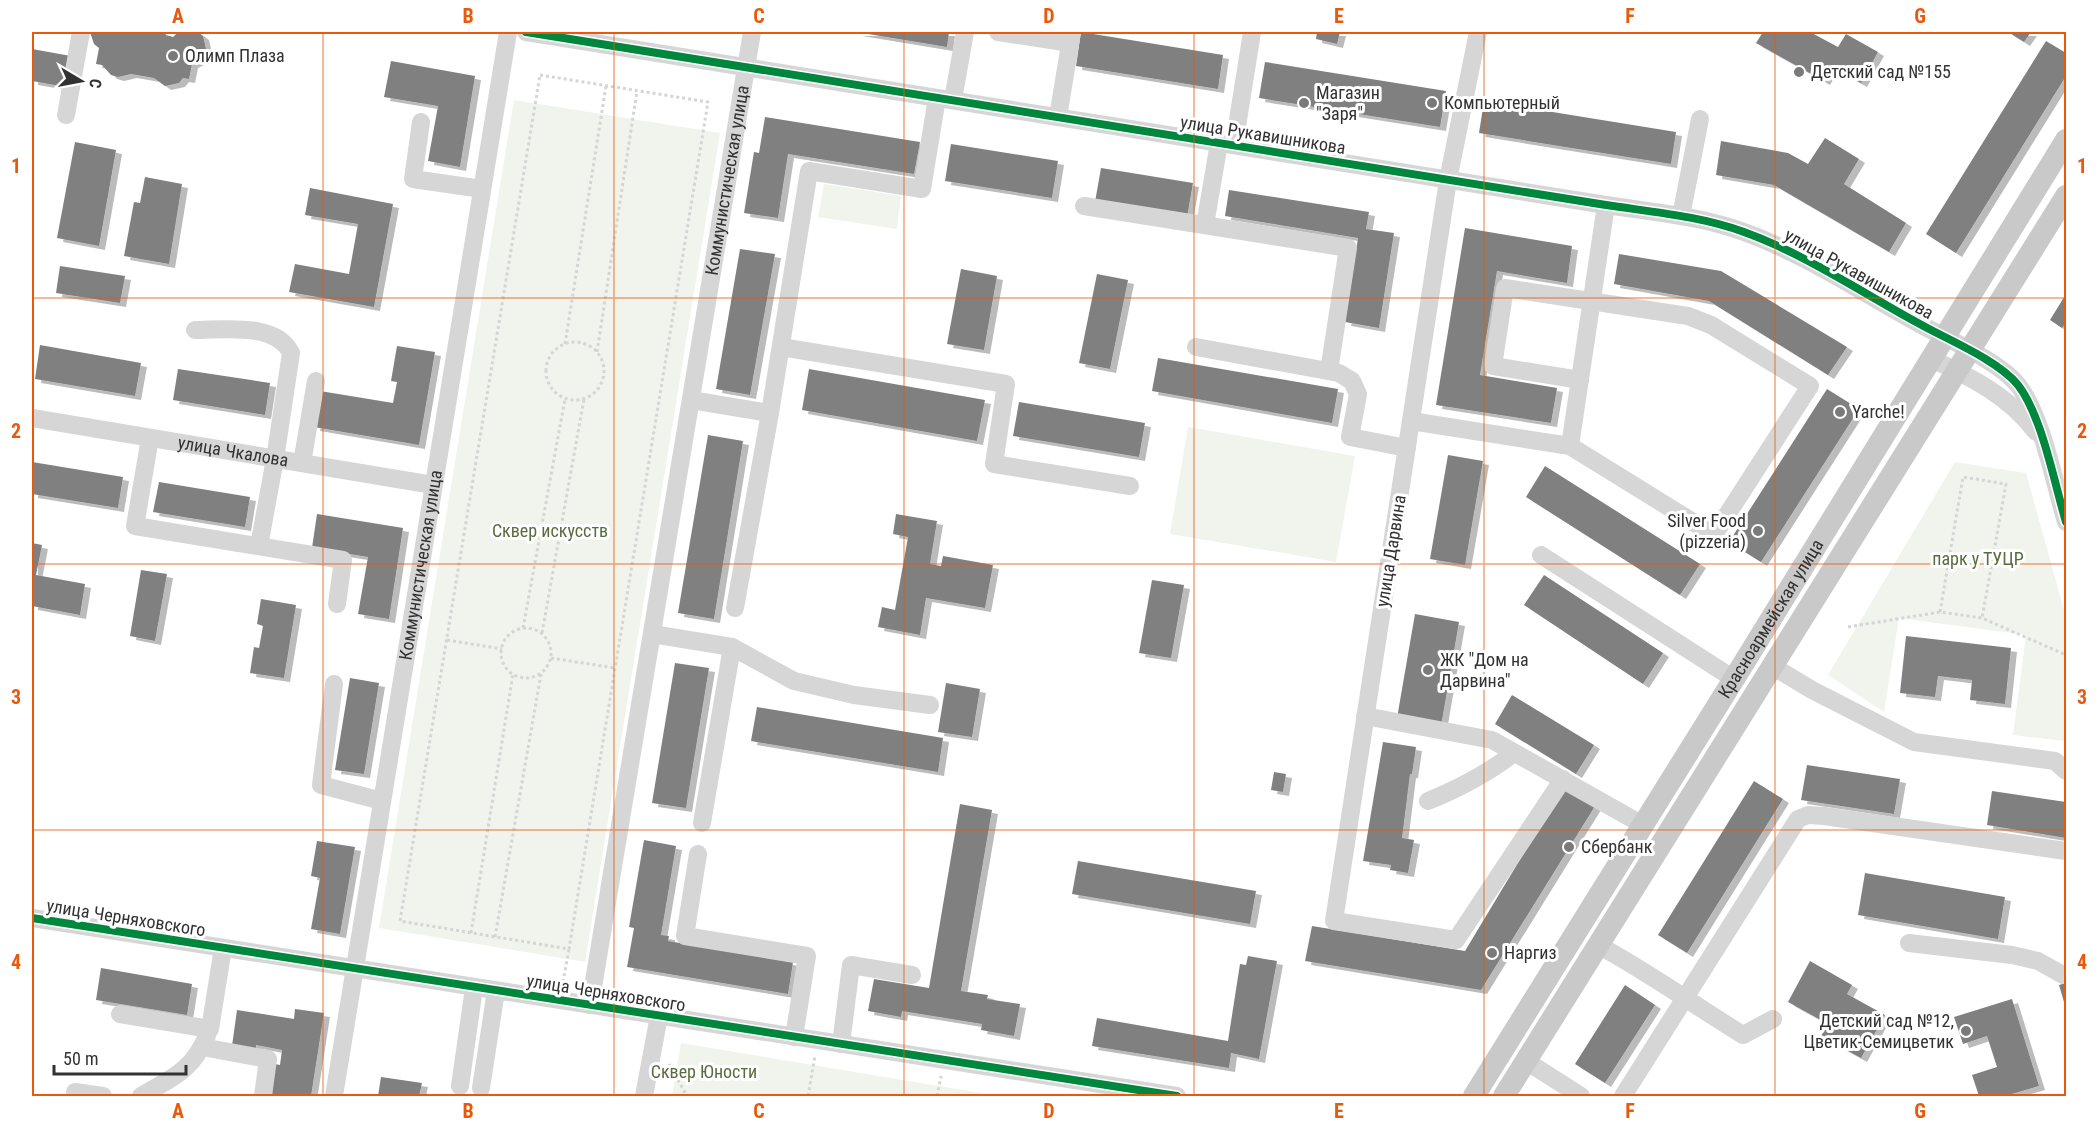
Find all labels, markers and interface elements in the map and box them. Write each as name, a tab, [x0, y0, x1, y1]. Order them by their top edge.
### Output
text: A	[172, 4, 184, 28]
text: B	[462, 4, 474, 28]
text: C	[753, 4, 765, 28]
text: D	[1043, 4, 1055, 28]
text: E	[1334, 4, 1344, 28]
text: F	[1625, 4, 1635, 28]
text: G	[1914, 4, 1926, 28]
place label: Олимп Плаза	[185, 45, 285, 66]
marker: Олимп Плаза	[166, 49, 180, 63]
north arrow	[51, 51, 111, 111]
place label: Детский сад №155	[1811, 61, 1951, 82]
marker: Детский сад №155	[1792, 65, 1806, 79]
text: С	[85, 77, 105, 90]
place label: Магазин "Заря"	[1316, 82, 1380, 124]
street label: Коммунистическая улица	[701, 84, 753, 277]
place label: Компьютерный	[1444, 92, 1560, 113]
marker: Магазин "Заря"	[1297, 96, 1311, 110]
marker: Компьютерный	[1425, 96, 1439, 110]
street label: улица Рукавишникова	[1179, 111, 1347, 158]
text: 1	[11, 154, 21, 178]
text: 1	[2077, 154, 2087, 178]
street label: улица Рукавишникова	[1781, 224, 1937, 323]
place label: Yarche!	[1852, 401, 1905, 422]
marker: Yarche!	[1833, 405, 1847, 419]
text: 2	[11, 419, 21, 443]
text: 2	[2077, 419, 2087, 443]
street label: улица Чкалова	[176, 432, 290, 471]
street label: Коммунистическая улица	[394, 468, 446, 662]
street label: улица Дарвина	[1371, 493, 1410, 608]
place label: Silver Food (pizzeria)	[1667, 510, 1746, 553]
park label: Сквер искусств	[492, 520, 608, 541]
marker: Silver Food (pizzeria)	[1751, 524, 1765, 538]
street label: Красноармейская улица	[1714, 535, 1827, 702]
park label: парк у ТУЦР	[1932, 548, 2024, 569]
place label: ЖК "Дом на Дарвина"	[1440, 649, 1529, 691]
marker: ЖК "Дом на Дарвина"	[1421, 663, 1435, 677]
text: 3	[11, 685, 21, 709]
text: 3	[2077, 685, 2087, 709]
place label: Сбербанк	[1581, 836, 1653, 857]
marker: Сбербанк	[1562, 840, 1576, 854]
street label: улица Черняховского	[45, 895, 207, 940]
place label: Наргиз	[1504, 942, 1557, 963]
marker: Наргиз	[1485, 946, 1499, 960]
text: 4	[11, 950, 21, 974]
text: 4	[2077, 950, 2087, 974]
street label: улица Черняховского	[525, 970, 687, 1015]
place label: Детский сад №12, Цветик-Семицветик	[1803, 1010, 1954, 1052]
marker: Детский сад №12, Цветик-Семицветик	[1959, 1024, 1973, 1038]
scale bar	[54, 1038, 186, 1076]
text: 50 m	[63, 1048, 98, 1069]
park label: Сквер Юности	[651, 1061, 757, 1082]
text: A	[172, 1099, 184, 1123]
text: B	[462, 1099, 474, 1123]
text: C	[753, 1099, 765, 1123]
text: D	[1043, 1099, 1055, 1123]
text: E	[1334, 1099, 1344, 1123]
text: F	[1625, 1099, 1635, 1123]
text: G	[1914, 1099, 1926, 1123]

